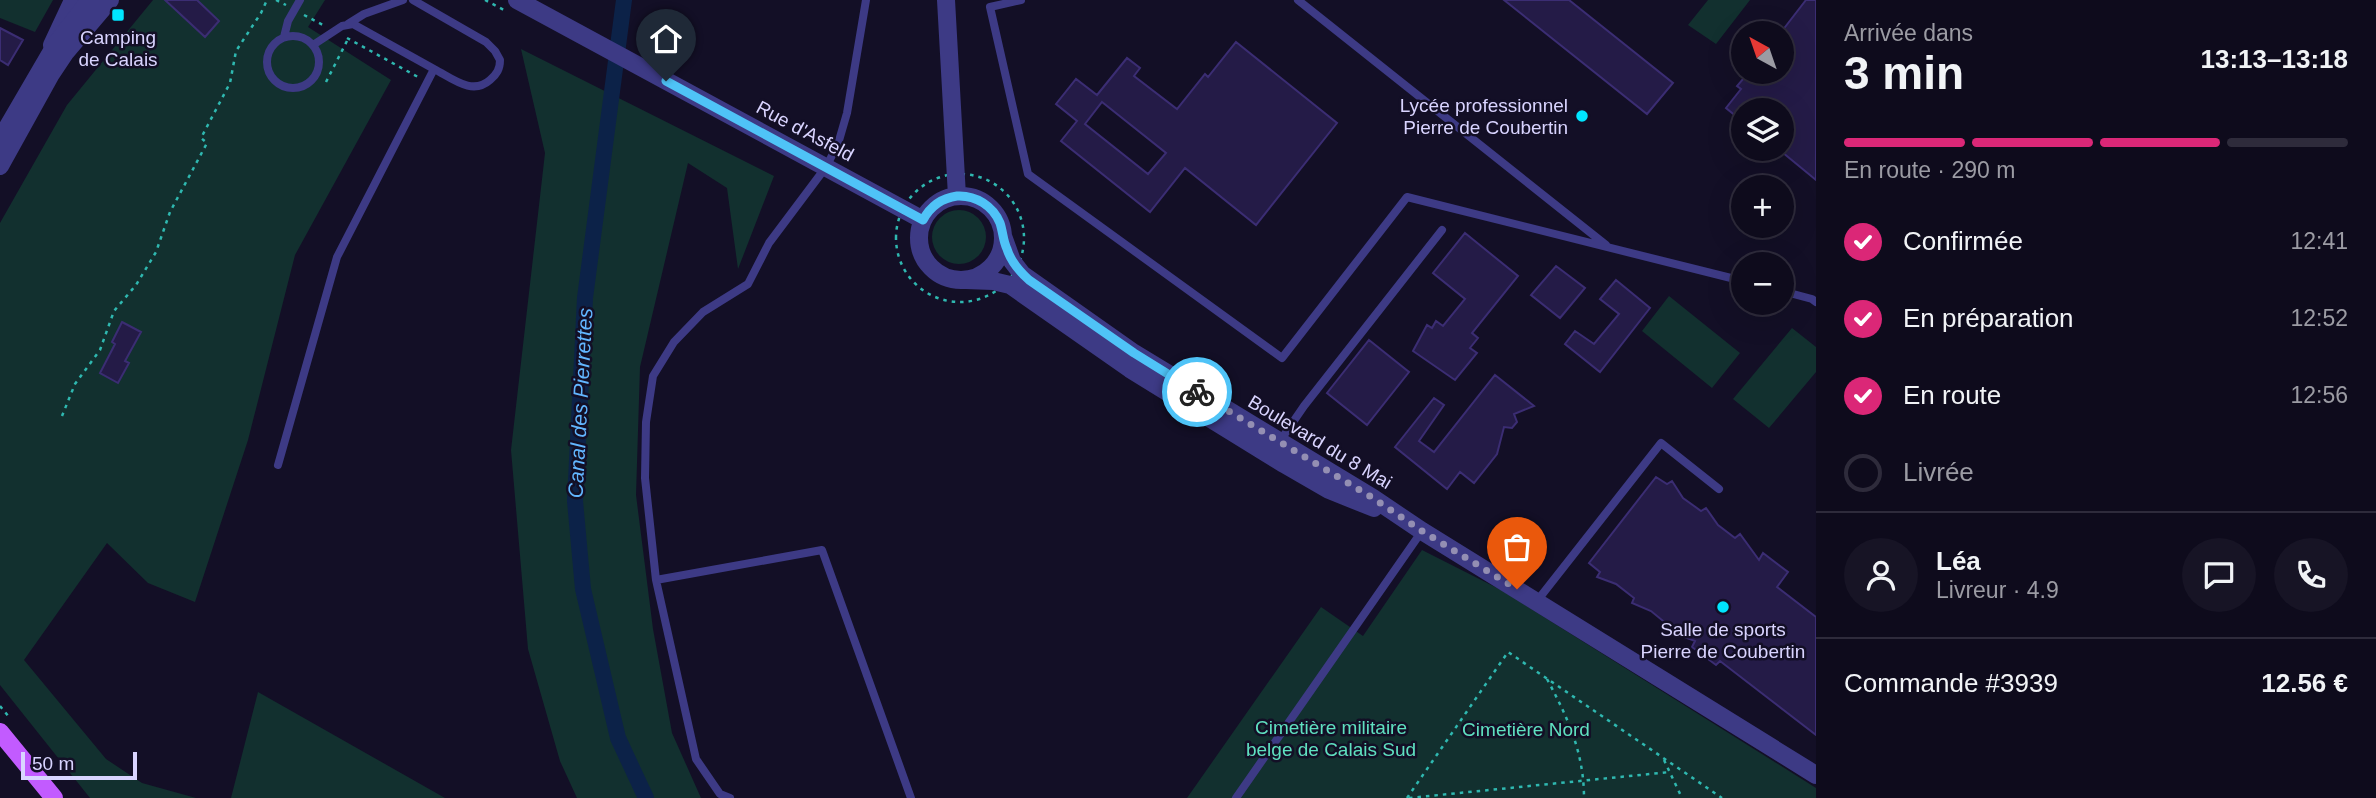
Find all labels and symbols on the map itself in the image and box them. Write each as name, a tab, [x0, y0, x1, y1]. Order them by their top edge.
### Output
marker: Camping de Calais	[110, 7, 126, 23]
pin	[636, 9, 696, 81]
north arrow	[1731, 21, 1794, 84]
place label: Camping de Calais	[78, 27, 158, 70]
place label: Lycée professionnel Pierre de Coubertin	[1400, 95, 1568, 138]
street label: Rue d'Asfeld	[753, 97, 857, 165]
marker: Lycée professionnel Pierre de Coubertin	[1574, 108, 1590, 124]
water label: Canal des Pierrettes	[564, 307, 596, 499]
courier	[1162, 357, 1232, 427]
street label: Boulevard du 8 Mai	[1244, 391, 1396, 493]
pin	[1487, 517, 1547, 589]
marker: Salle de sports Pierre de Coubertin	[1715, 599, 1731, 615]
place label: Salle de sports Pierre de Coubertin	[1641, 619, 1805, 662]
park label: Cimetière militaire belge de Calais Sud	[1246, 717, 1416, 760]
park label: Cimetière Nord	[1462, 719, 1590, 740]
scale bar	[21, 749, 136, 781]

